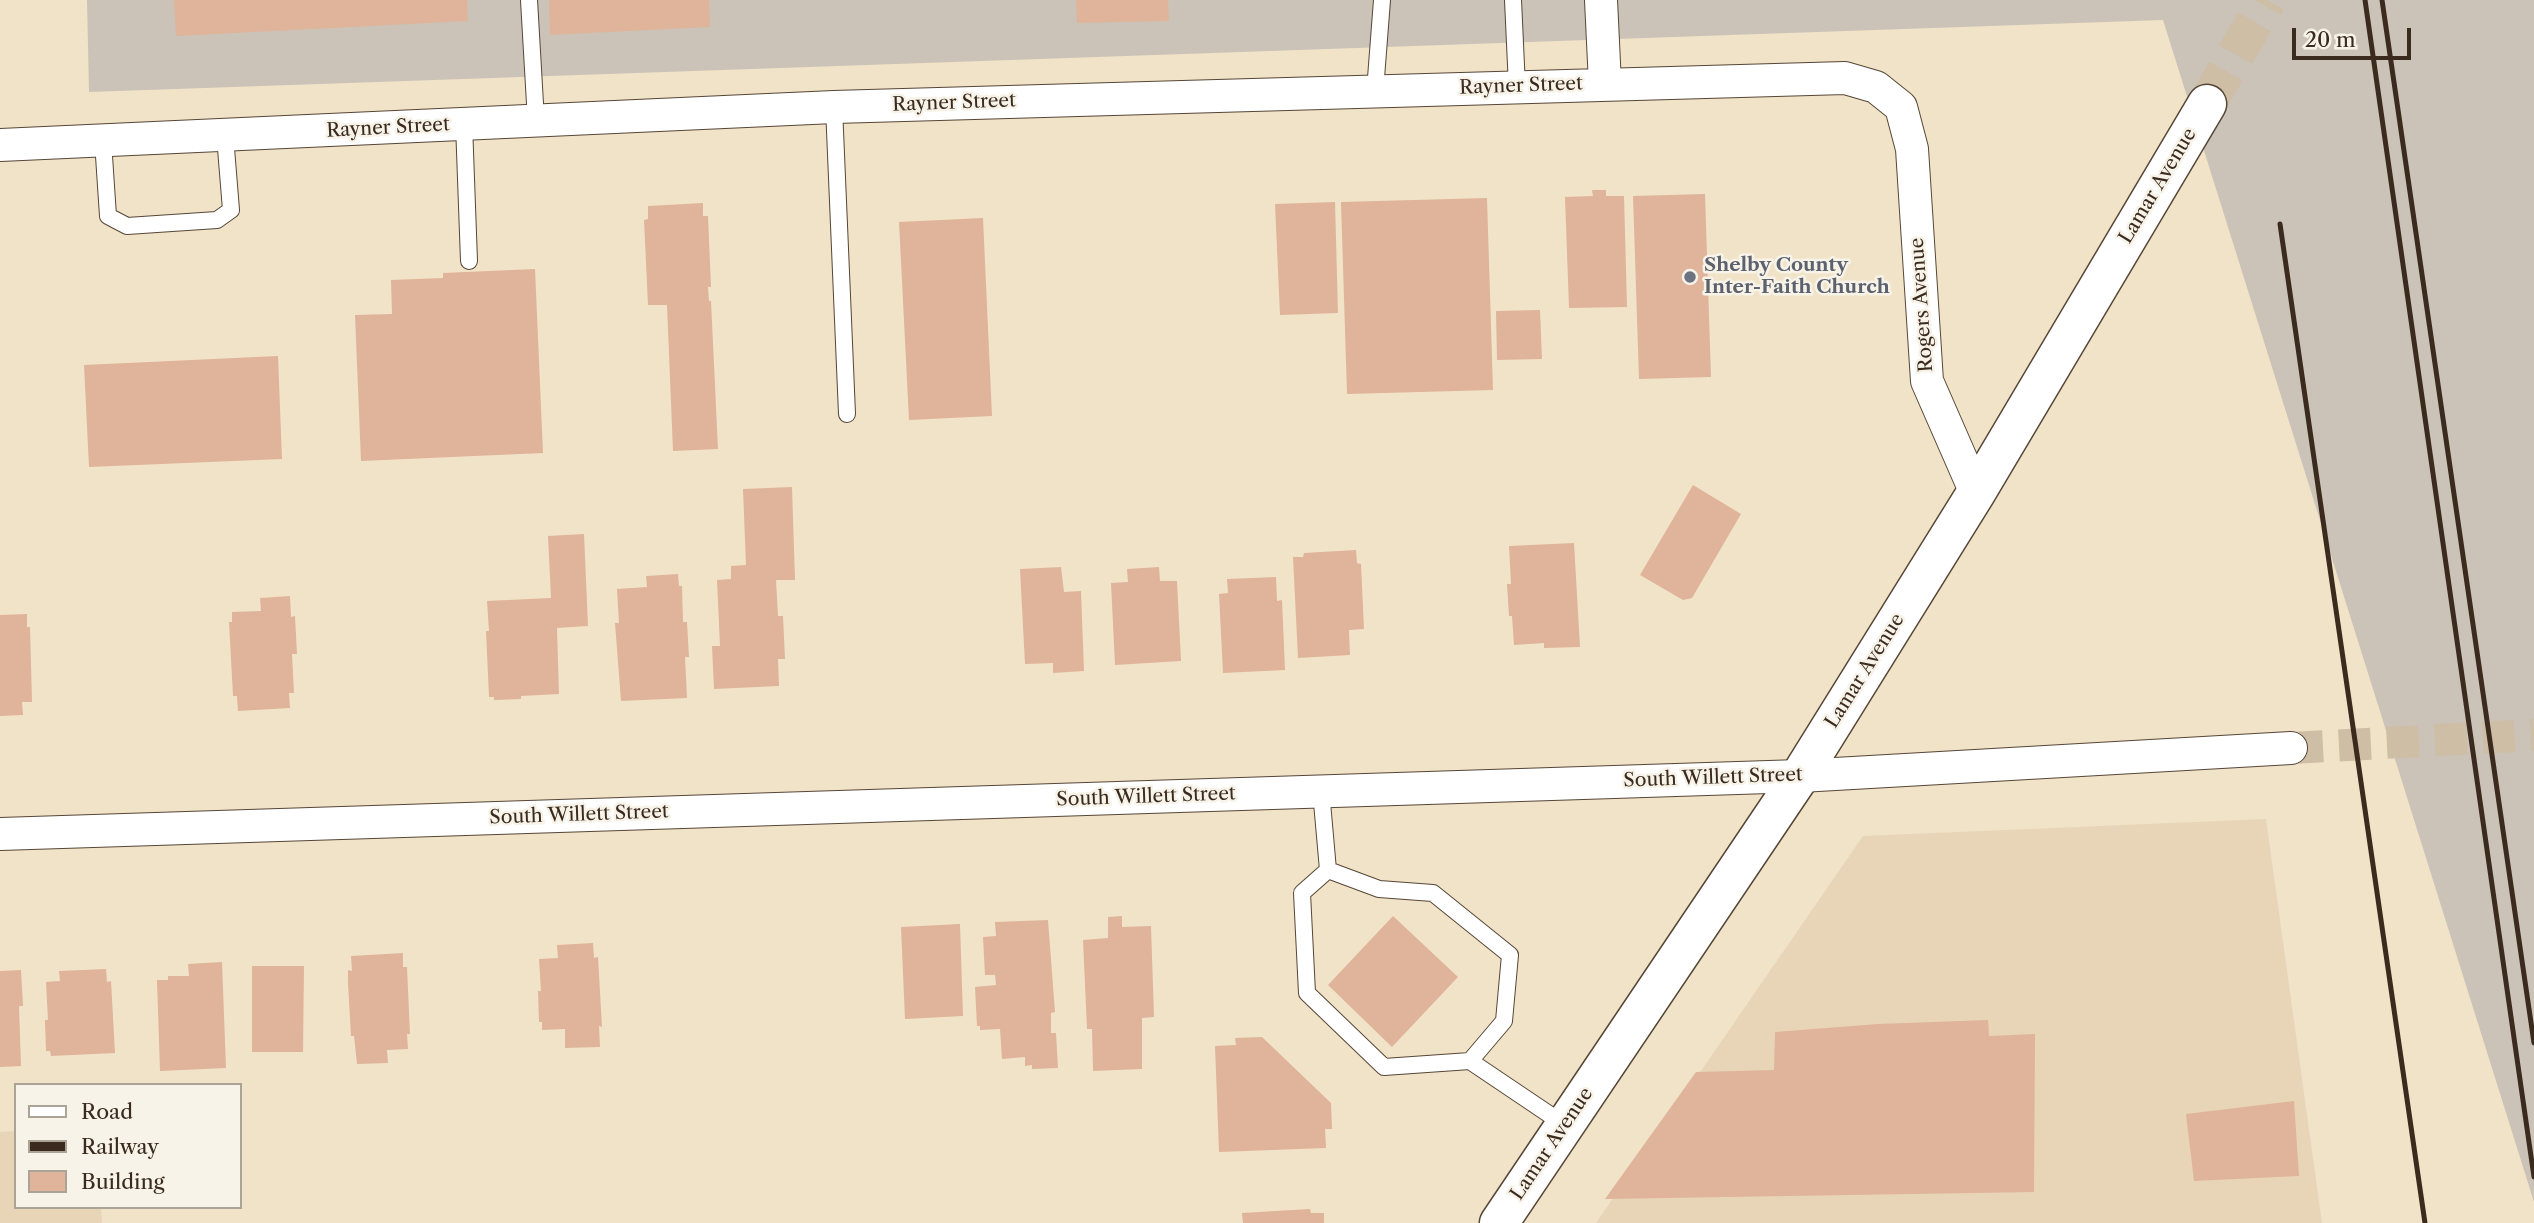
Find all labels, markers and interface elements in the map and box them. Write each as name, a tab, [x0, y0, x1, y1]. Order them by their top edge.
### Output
scale bar	[2296, 14, 2415, 58]
text: 20 m	[2305, 27, 2356, 52]
street label: Rayner Street	[1459, 72, 1583, 100]
street label: Rayner Street	[892, 89, 1016, 117]
street label: Rayner Street	[326, 113, 450, 143]
street label: Lamar Avenue	[2115, 124, 2201, 248]
street label: Rogers Avenue	[1906, 237, 1938, 373]
place label: Shelby County Inter-Faith Church	[1704, 255, 1890, 299]
marker: Shelby County Inter-Faith Church	[1682, 269, 1698, 285]
street label: Lamar Avenue	[1821, 610, 1909, 732]
street label: South Willett Street	[1623, 763, 1803, 793]
street label: South Willett Street	[1056, 782, 1236, 812]
street label: South Willett Street	[489, 800, 669, 830]
legend	[14, 1083, 242, 1209]
street label: Lamar Avenue	[1506, 1083, 1598, 1205]
text: Road	[81, 1099, 133, 1124]
text: Railway	[81, 1134, 159, 1159]
text: Building	[81, 1169, 165, 1194]

